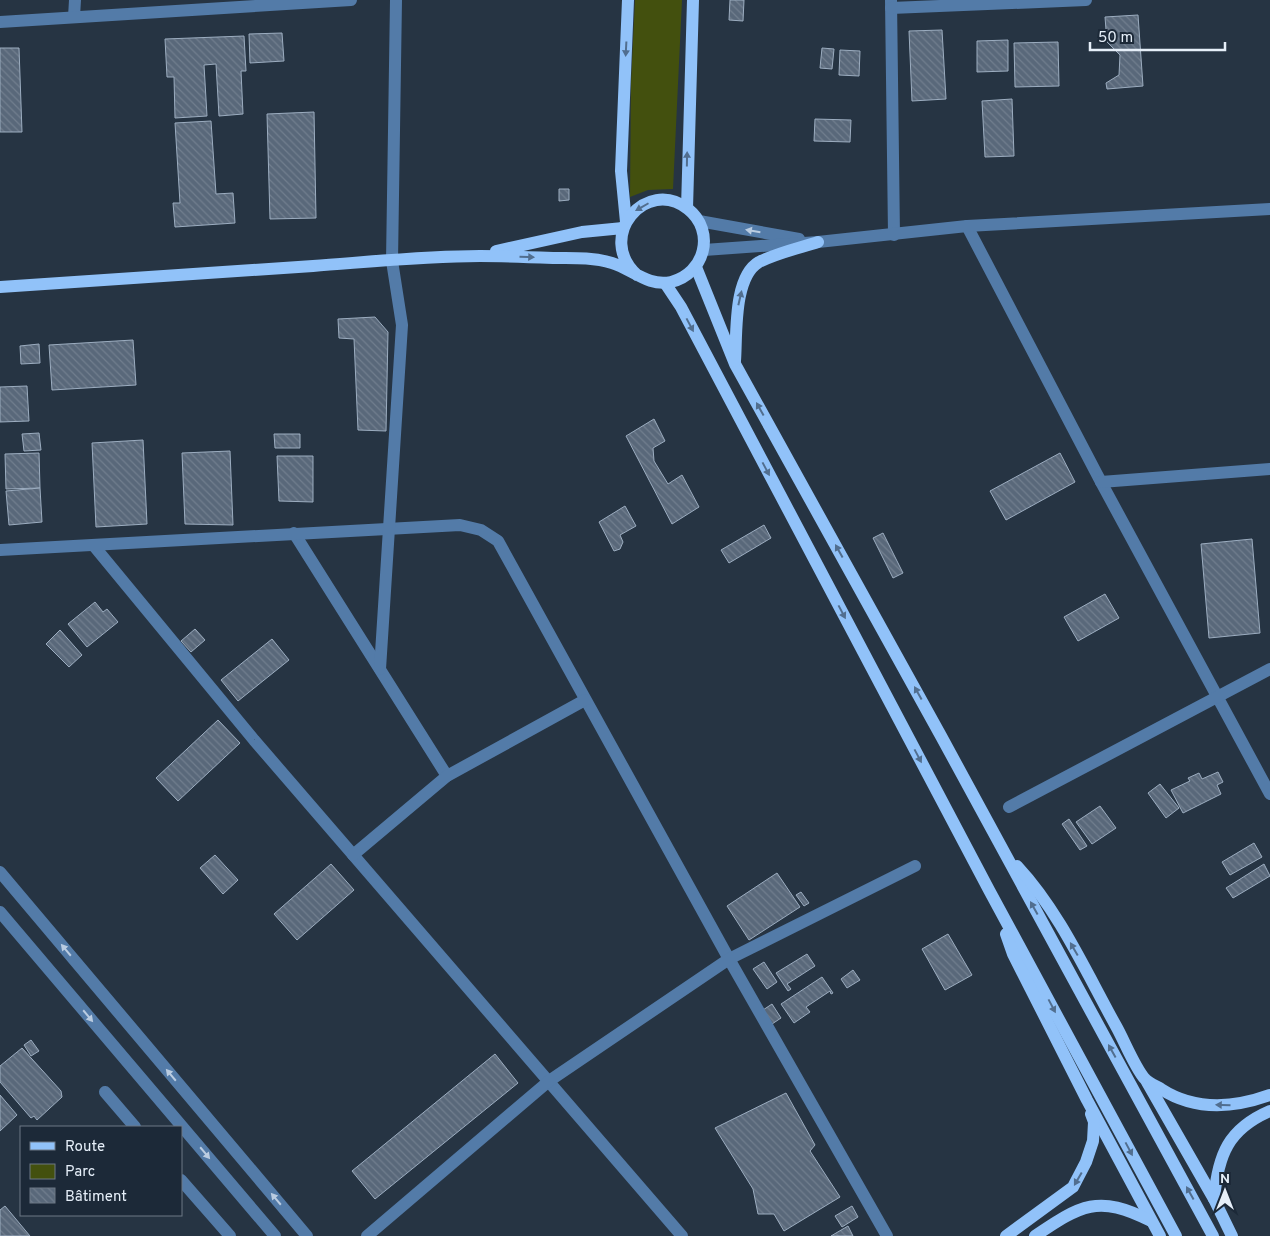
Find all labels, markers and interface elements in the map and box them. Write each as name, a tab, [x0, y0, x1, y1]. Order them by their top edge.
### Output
scale bar	[1090, 20, 1225, 52]
text: 50 m	[1098, 29, 1133, 48]
one-way arrow	[622, 41, 630, 57]
one-way arrow	[684, 151, 692, 167]
one-way arrow	[635, 202, 648, 211]
one-way arrow	[745, 226, 761, 234]
one-way arrow	[520, 253, 536, 261]
one-way arrow	[736, 291, 744, 306]
one-way arrow	[686, 318, 694, 332]
one-way arrow	[756, 401, 764, 416]
one-way arrow	[762, 461, 770, 476]
one-way arrow	[835, 544, 843, 558]
one-way arrow	[838, 605, 846, 619]
one-way arrow	[913, 686, 922, 700]
one-way arrow	[914, 749, 922, 763]
one-way arrow	[1030, 901, 1038, 915]
one-way arrow	[1069, 942, 1078, 956]
one-way arrow	[61, 944, 72, 957]
one-way arrow	[1047, 999, 1056, 1012]
one-way arrow	[83, 1009, 94, 1022]
one-way arrow	[1108, 1043, 1116, 1058]
one-way arrow	[165, 1069, 177, 1081]
one-way arrow	[1215, 1101, 1231, 1109]
legend	[20, 1126, 182, 1216]
text: Route	[65, 1138, 105, 1157]
one-way arrow	[1125, 1141, 1133, 1156]
one-way arrow	[199, 1146, 210, 1159]
text: Parc	[65, 1163, 95, 1182]
north arrow	[1200, 1166, 1250, 1216]
text: N	[1220, 1171, 1230, 1188]
one-way arrow	[1073, 1172, 1082, 1186]
one-way arrow	[1186, 1186, 1194, 1201]
text: Bâtiment	[65, 1188, 127, 1207]
one-way arrow	[270, 1193, 282, 1205]

